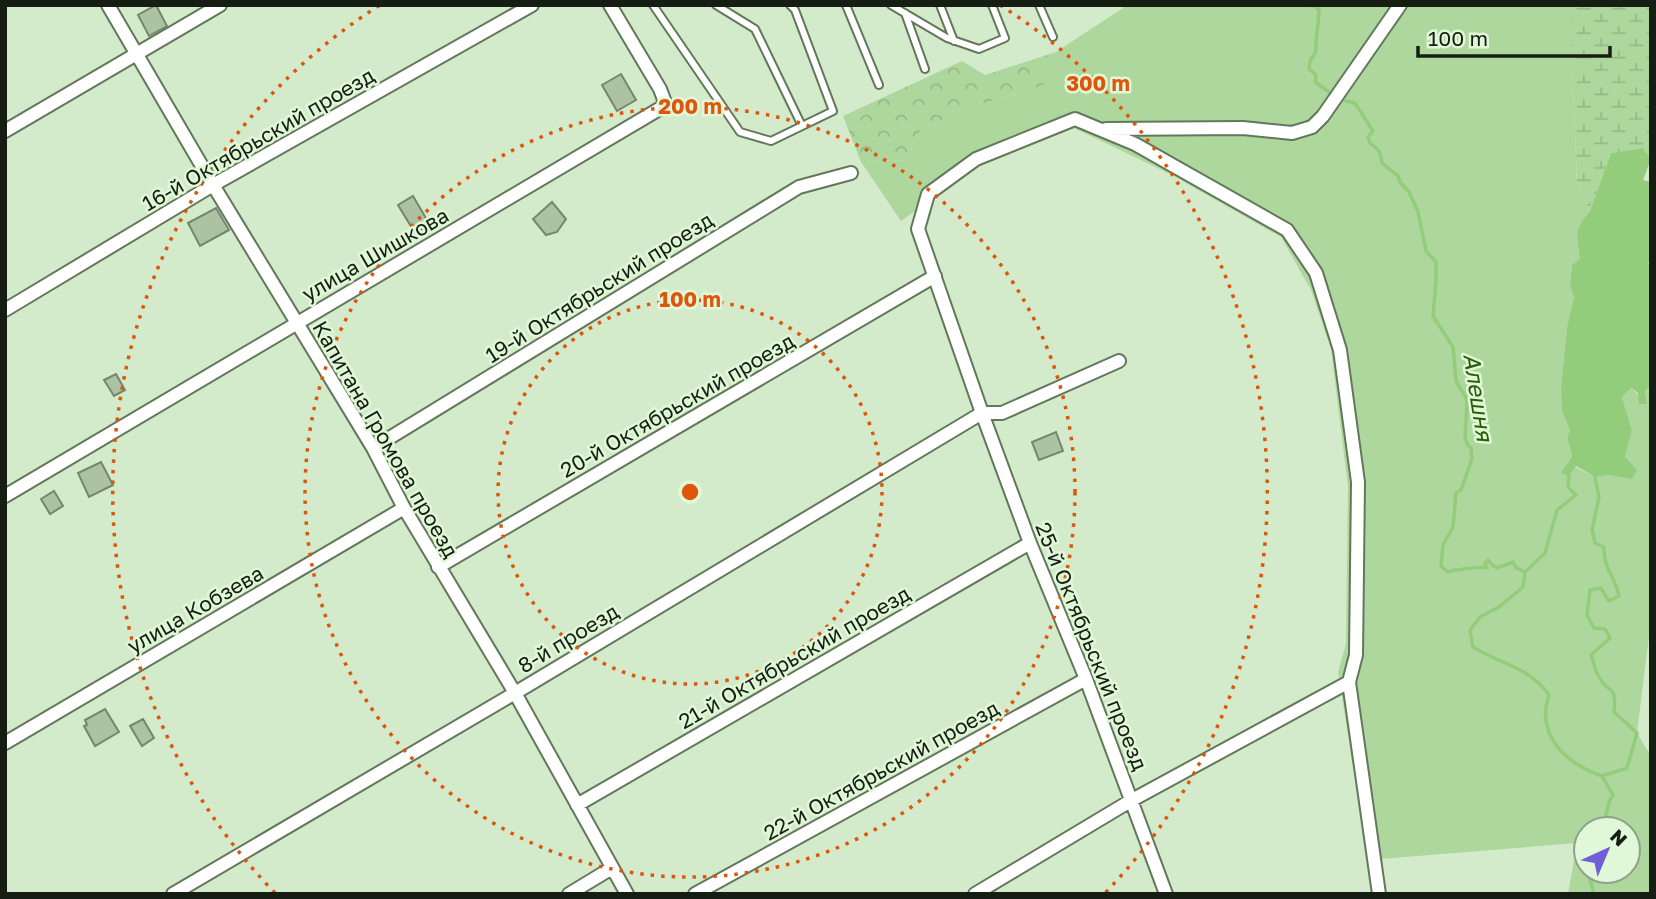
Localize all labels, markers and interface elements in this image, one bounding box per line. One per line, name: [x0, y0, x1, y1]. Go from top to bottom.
scale bar: [1418, 14, 1610, 58]
text: 100 m: [1428, 25, 1488, 51]
street label: 16-й Октябрьский проезд: [137, 62, 379, 216]
text: 300 m: [1066, 70, 1130, 96]
text: 200 m: [658, 93, 722, 119]
street label: улица Шишкова: [297, 201, 453, 307]
street label: 19-й Октябрьский проезд: [480, 206, 718, 368]
text: 100 m: [659, 286, 721, 312]
street label: Капитана Громова проезд: [307, 316, 465, 562]
street label: 20-й Октябрьский проезд: [555, 327, 799, 483]
water label: Алешня: [1458, 351, 1500, 445]
centre of rings: [678, 480, 702, 504]
street label: 25-й Октябрьский проезд: [1030, 518, 1154, 774]
street label: улица Кобзева: [122, 559, 268, 659]
street label: 21-й Октябрьский проезд: [674, 580, 915, 734]
street label: 8-й проезд: [513, 598, 623, 678]
street label: 22-й Октябрьский проезд: [759, 694, 1004, 846]
north arrow: [1572, 815, 1642, 885]
text: N: [1606, 824, 1632, 851]

